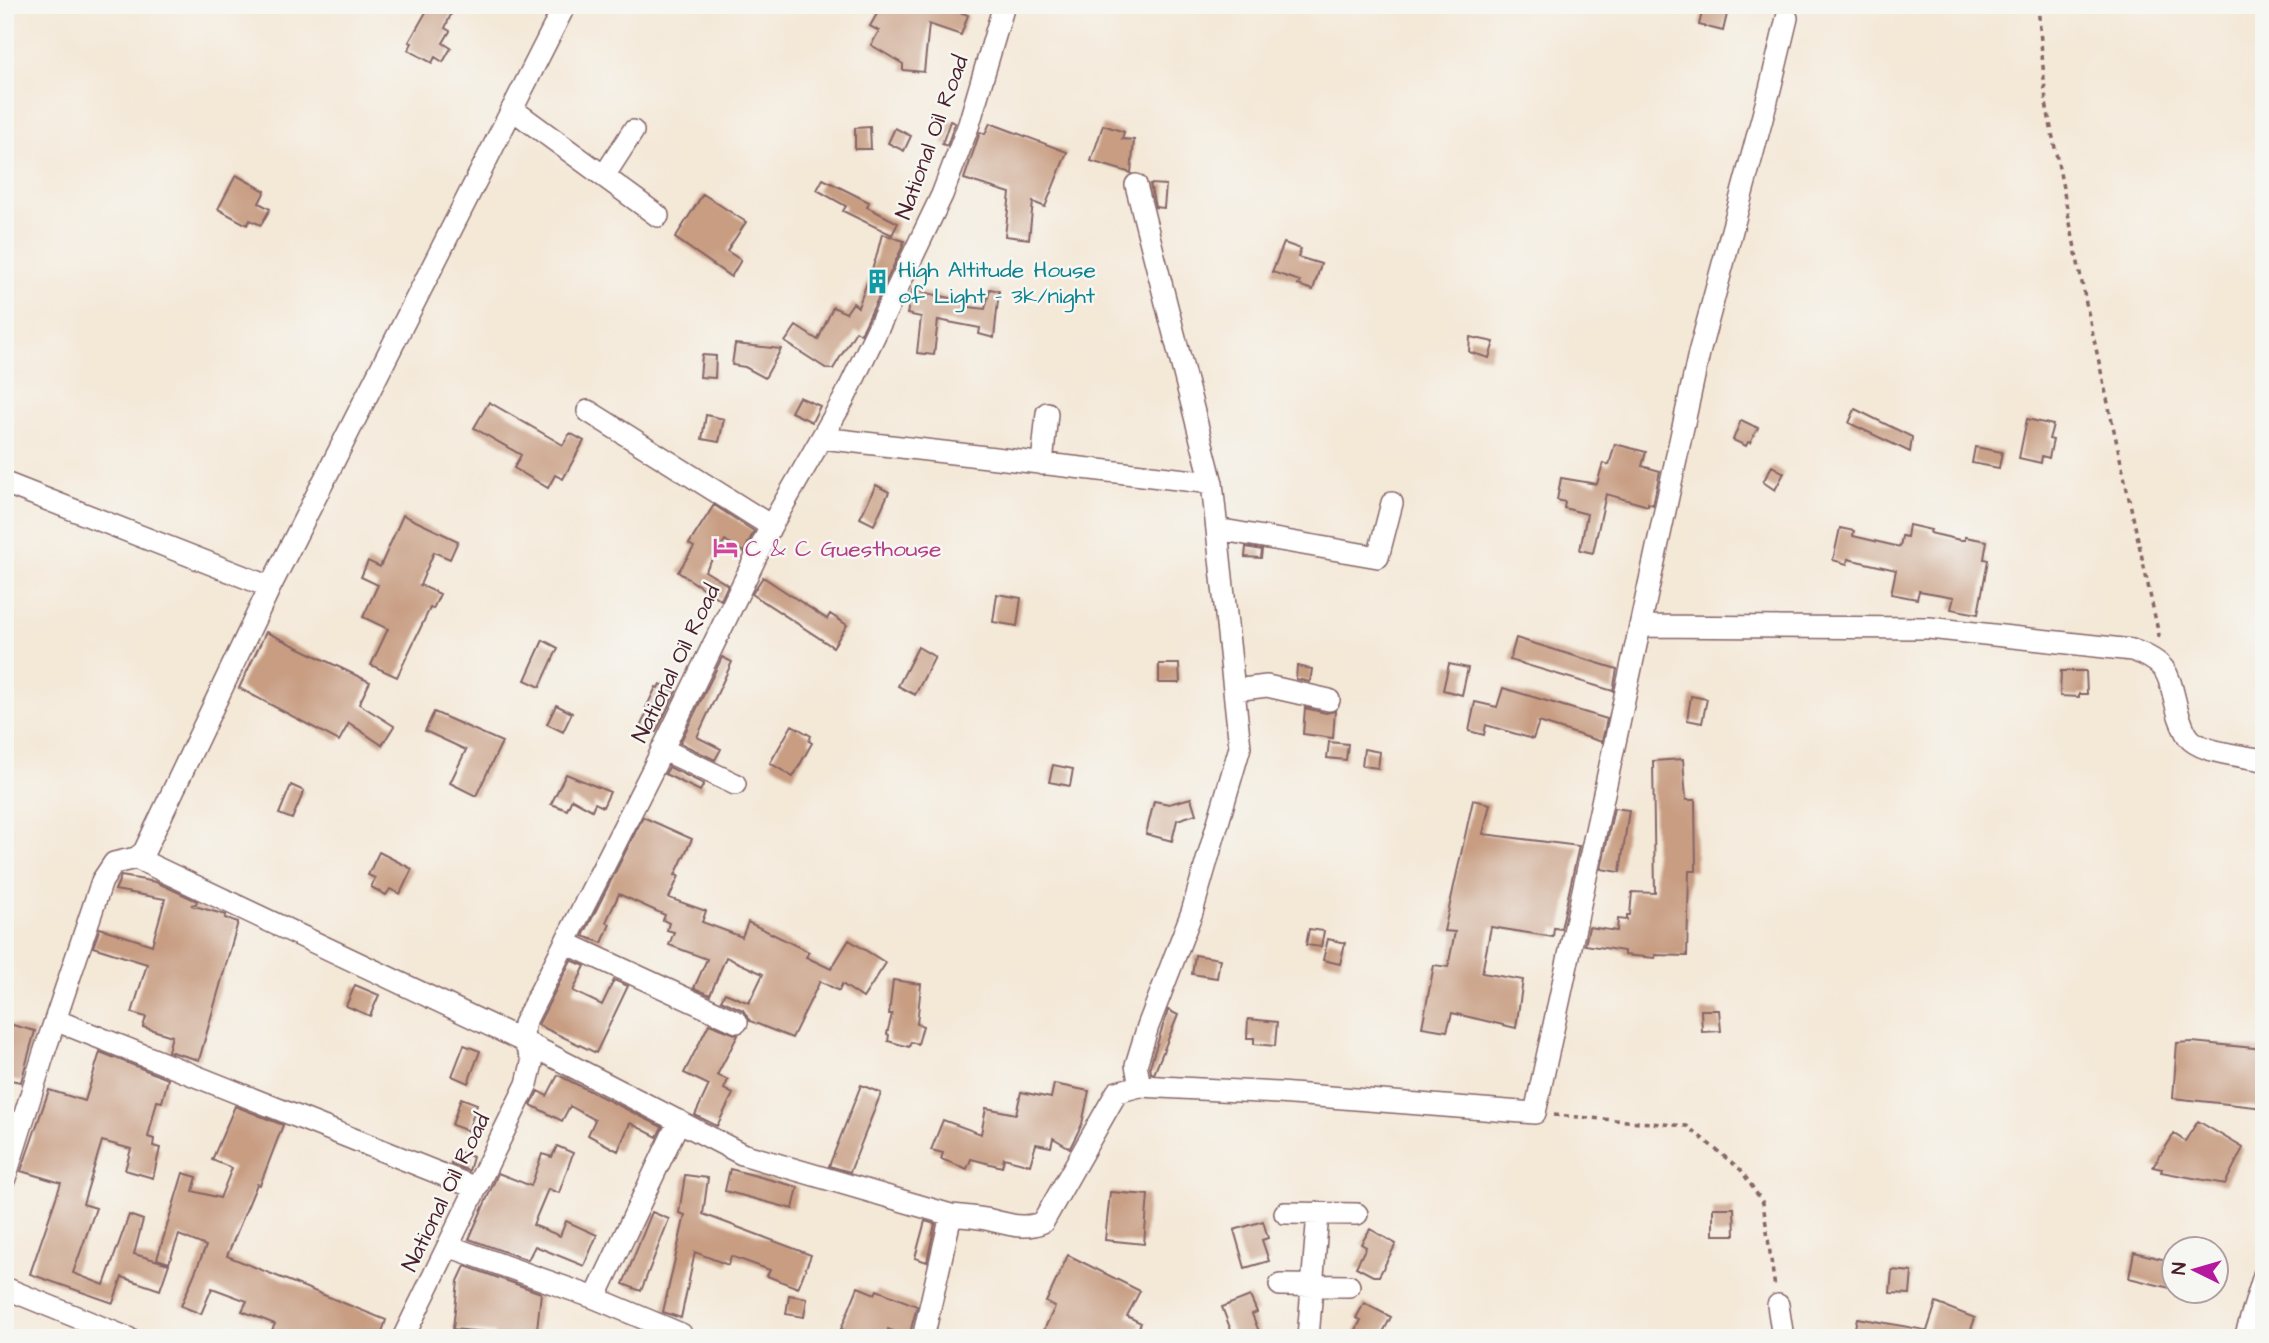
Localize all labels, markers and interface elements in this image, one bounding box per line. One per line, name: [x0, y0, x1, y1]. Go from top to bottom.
street label: National Oil Road: [887, 51, 977, 224]
place label: High Altitude House of Light - 3k/night: [898, 254, 1096, 313]
building icon: High Altitude House of Light - 3k/night: [864, 268, 892, 296]
place label: C & C Guesthouse: [745, 533, 942, 565]
hotel icon: C & C Guesthouse: [711, 534, 739, 562]
street label: National Oil Road: [624, 579, 728, 748]
street label: National Oil Road: [394, 1108, 498, 1277]
north arrow: [2160, 1234, 2230, 1304]
text: N: [2166, 1261, 2194, 1276]

